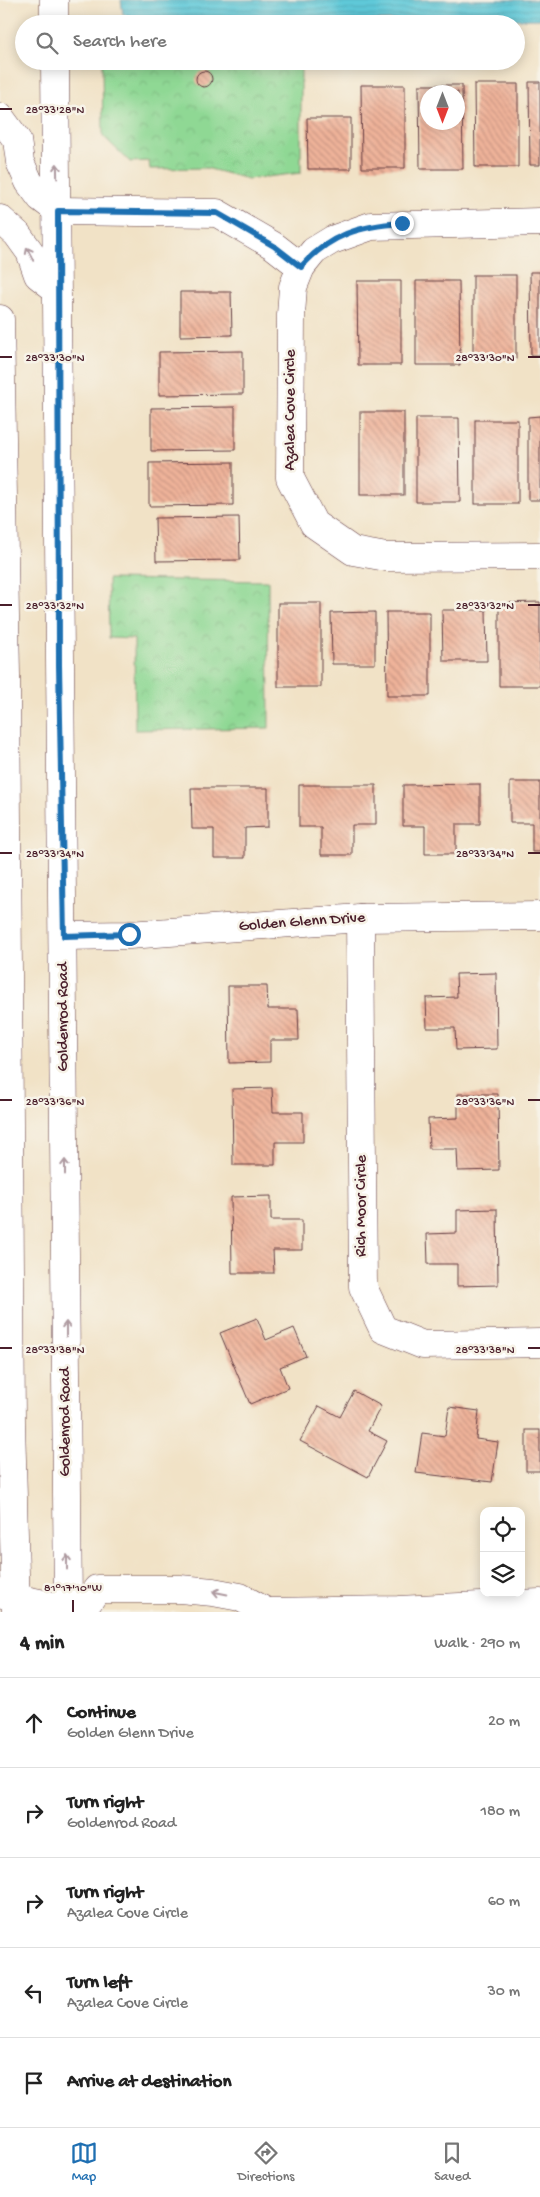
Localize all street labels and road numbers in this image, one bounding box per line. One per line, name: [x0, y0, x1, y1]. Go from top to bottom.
street label: Azalea Cove Circle: [282, 349, 301, 470]
street label: Golden Glenn Drive: [238, 909, 367, 937]
street label: Goldenrod Road: [55, 961, 74, 1072]
street label: Rich Moor Circle: [353, 1154, 372, 1257]
street label: Goldenrod Road: [57, 1366, 76, 1477]

